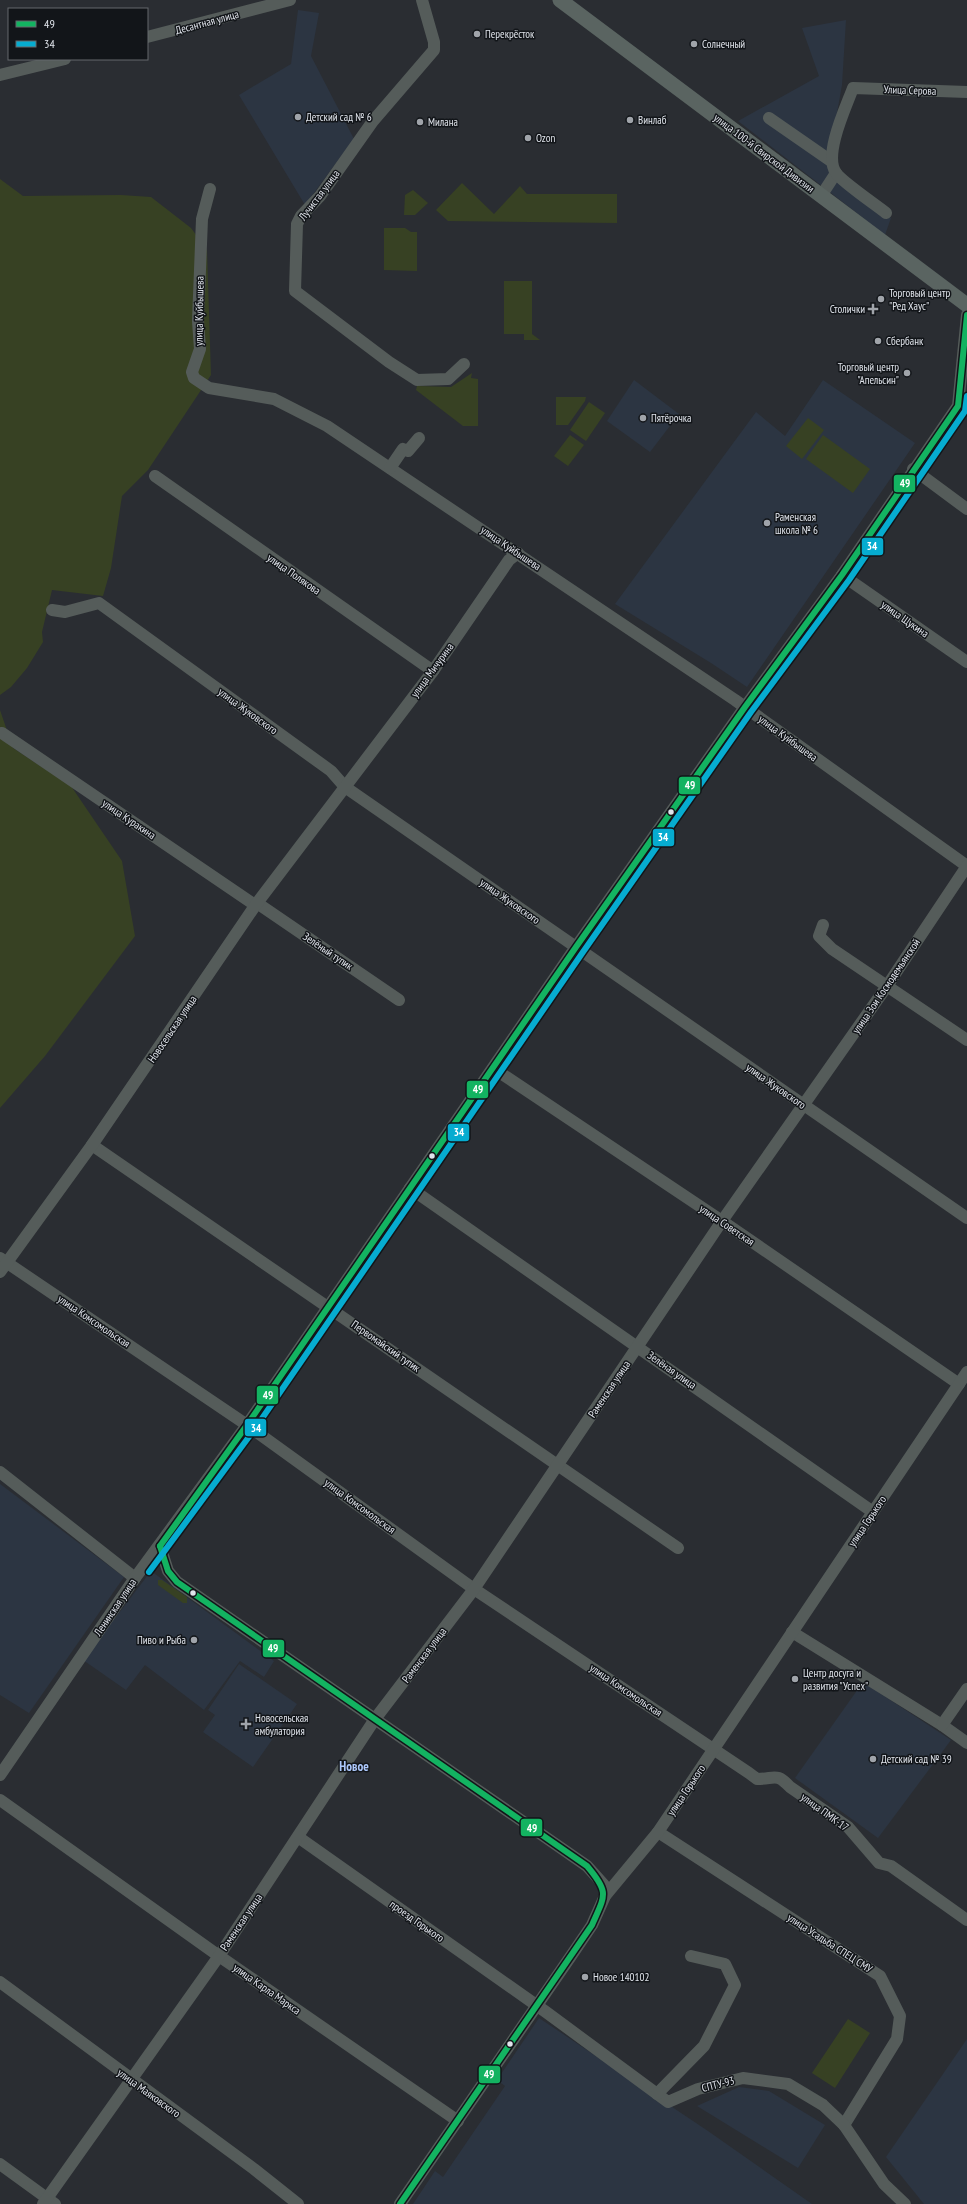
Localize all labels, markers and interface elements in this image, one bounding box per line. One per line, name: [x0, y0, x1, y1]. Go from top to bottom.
street label: Десантная улица: [174, 7, 240, 37]
legend: [8, 8, 148, 60]
text: 49: [44, 16, 55, 31]
place label: Перекрёсток: [485, 27, 535, 41]
marker: Перекрёсток: [472, 29, 482, 39]
text: 34: [44, 36, 55, 51]
place label: Солнечный: [702, 37, 745, 51]
marker: Солнечный: [689, 39, 699, 49]
street label: Улица Серова: [883, 82, 937, 98]
place label: Детский сад № 6: [306, 110, 372, 124]
street label: улица 100-й Свирской Дивизии: [711, 111, 817, 196]
marker: Детский сад № 6: [293, 112, 303, 122]
place label: Винлаб: [638, 113, 667, 127]
place label: Милана: [428, 115, 458, 129]
marker: Винлаб: [625, 115, 635, 125]
marker: Милана: [415, 117, 425, 127]
place label: Ozon: [536, 131, 555, 145]
marker: Ozon: [523, 133, 533, 143]
street label: Лучистая улица: [295, 167, 343, 224]
street label: улица Куйбышева: [191, 276, 207, 346]
place label: Торговый центр "Ред Хаус": [889, 286, 950, 313]
marker: Торговый центр "Ред Хаус": [876, 294, 886, 304]
place label: Столички: [830, 302, 865, 316]
marker: Столички: [868, 304, 878, 314]
place label: Сбербанк: [886, 334, 924, 348]
marker: Сбербанк: [873, 336, 883, 346]
place label: Торговый центр "Апельсин": [838, 360, 899, 387]
marker: Торговый центр "Апельсин": [902, 368, 912, 378]
place label: Пятёрочка: [651, 411, 692, 425]
marker: Пятёрочка: [638, 413, 648, 423]
line badge: 49: [893, 474, 916, 493]
text: 49: [900, 476, 910, 490]
place label: Раменская школа № 6: [775, 510, 818, 537]
marker: Раменская школа № 6: [762, 518, 772, 528]
street label: улица Куйбышева: [478, 523, 544, 573]
line badge: 34: [861, 537, 884, 556]
text: 34: [867, 539, 878, 553]
street label: улица Полякова: [265, 551, 323, 597]
street label: улица Щукина: [878, 597, 932, 641]
street label: улица Мичурина: [408, 640, 456, 700]
street label: улица Жуковского: [215, 685, 281, 737]
street label: улица Куйбышева: [756, 712, 820, 764]
line badge: 49: [678, 776, 701, 795]
text: 49: [685, 778, 695, 792]
street label: улица Куракина: [99, 796, 159, 842]
unlabelled marker: [666, 807, 676, 817]
line badge: 34: [652, 828, 675, 847]
text: 34: [658, 830, 669, 844]
street label: улица Жуковского: [477, 875, 543, 927]
street label: Зелёный тупик: [300, 929, 356, 973]
street label: улица Зои Космодемьянской: [849, 936, 923, 1036]
street label: Новосельская улица: [144, 993, 200, 1065]
street label: улица Жуковского: [743, 1060, 809, 1112]
line badge: 49: [466, 1080, 489, 1099]
text: 49: [473, 1082, 483, 1096]
line badge: 34: [447, 1123, 470, 1142]
text: 34: [454, 1125, 465, 1139]
unlabelled marker: [427, 1151, 437, 1161]
street label: улица Советская: [697, 1201, 757, 1249]
street label: улица Комсомольская: [55, 1292, 133, 1350]
street label: Первомайский тупик: [349, 1317, 424, 1375]
street label: Зелёная улица: [645, 1348, 699, 1392]
street label: Раменская улица: [585, 1358, 633, 1420]
line badge: 49: [256, 1385, 279, 1405]
text: 49: [263, 1388, 273, 1402]
line badge: 34: [244, 1418, 267, 1437]
text: 34: [251, 1421, 262, 1435]
street label: улица Комсомольская: [322, 1475, 398, 1537]
street label: улица Горького: [845, 1493, 889, 1549]
street label: Ленинская улица: [90, 1576, 139, 1639]
unlabelled marker: [188, 1588, 198, 1598]
street label: Раменская улица: [399, 1625, 449, 1685]
place label: Пиво и Рыба: [137, 1633, 186, 1647]
marker: Пиво и Рыба: [189, 1635, 199, 1645]
line badge: 49: [262, 1639, 285, 1658]
text: 49: [268, 1641, 278, 1655]
street label: улица Комсомольская: [587, 1661, 665, 1719]
place label: Центр досуга и развития "Успех": [803, 1666, 868, 1693]
marker: Центр досуга и развития "Успех": [790, 1674, 800, 1684]
place label: Новосельская амбулатория: [255, 1711, 308, 1738]
marker: Новосельская амбулатория: [240, 1718, 252, 1730]
place label: Детский сад № 39: [881, 1752, 952, 1766]
marker: Детский сад № 39: [868, 1754, 878, 1764]
district label: Новое: [339, 1758, 369, 1775]
street label: улица Горького: [664, 1762, 708, 1818]
street label: улица ПМК-17: [798, 1790, 852, 1834]
line badge: 49: [520, 1818, 543, 1837]
text: 49: [527, 1821, 537, 1835]
street label: Раменская улица: [217, 1891, 265, 1953]
street label: проезд Горького: [387, 1897, 447, 1945]
street label: улица Усадьба СПЕЦ СМУ: [785, 1910, 875, 1976]
street label: улица Карла Маркса: [230, 1960, 304, 2018]
place label: Новое 140102: [593, 1970, 649, 1984]
marker: Новое 140102: [580, 1972, 590, 1982]
unlabelled marker: [505, 2039, 515, 2049]
street label: улица Маяковского: [115, 2065, 184, 2121]
line badge: 49: [478, 2065, 501, 2084]
text: 49: [484, 2067, 494, 2081]
street label: СПТУ-93: [700, 2073, 736, 2095]

